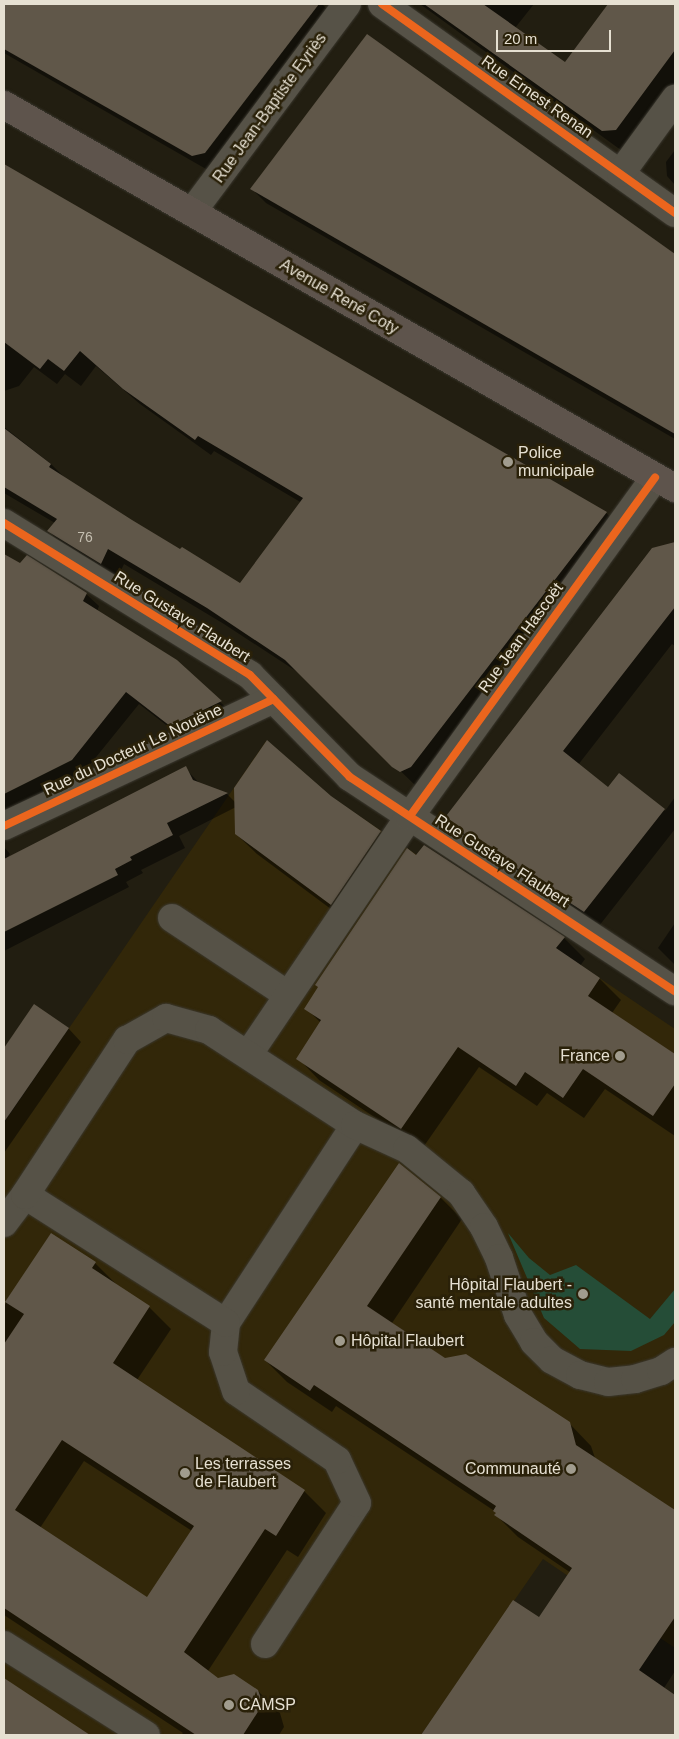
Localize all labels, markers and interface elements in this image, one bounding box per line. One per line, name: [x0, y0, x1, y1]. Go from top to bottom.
scale bar: [499, 20, 614, 52]
street label: Rue Jean-Baptiste Eyriès: [209, 29, 331, 187]
text: 20 m: [504, 30, 537, 47]
street label: Rue Ernest Renan: [478, 51, 596, 143]
street label: Avenue René Coty: [276, 255, 402, 339]
place label: Police municipale: [518, 443, 594, 481]
marker: Police municipale: [502, 456, 514, 468]
house number: 76: [77, 529, 93, 545]
street label: Rue Gustave Flaubert: [111, 567, 253, 667]
street label: Rue Jean Hascoët: [475, 579, 567, 697]
street label: Rue du Docteur Le Nouëne: [41, 700, 225, 800]
street label: Rue Gustave Flaubert: [431, 810, 573, 912]
place label: France: [560, 1046, 610, 1066]
marker: France: [614, 1050, 626, 1062]
place label: Hôpital Flaubert - santé mentale adultes: [415, 1275, 572, 1313]
marker: Hôpital Flaubert - santé mentale adultes: [576, 1287, 590, 1301]
place label: Hôpital Flaubert: [351, 1331, 464, 1351]
marker: Hôpital Flaubert: [333, 1334, 347, 1348]
place label: Les terrasses de Flaubert: [195, 1454, 291, 1492]
place label: Communauté: [465, 1459, 561, 1479]
marker: Communauté: [565, 1463, 577, 1475]
marker: Les terrasses de Flaubert: [179, 1467, 191, 1479]
place label: CAMSP: [239, 1695, 296, 1715]
marker: CAMSP: [223, 1699, 235, 1711]

